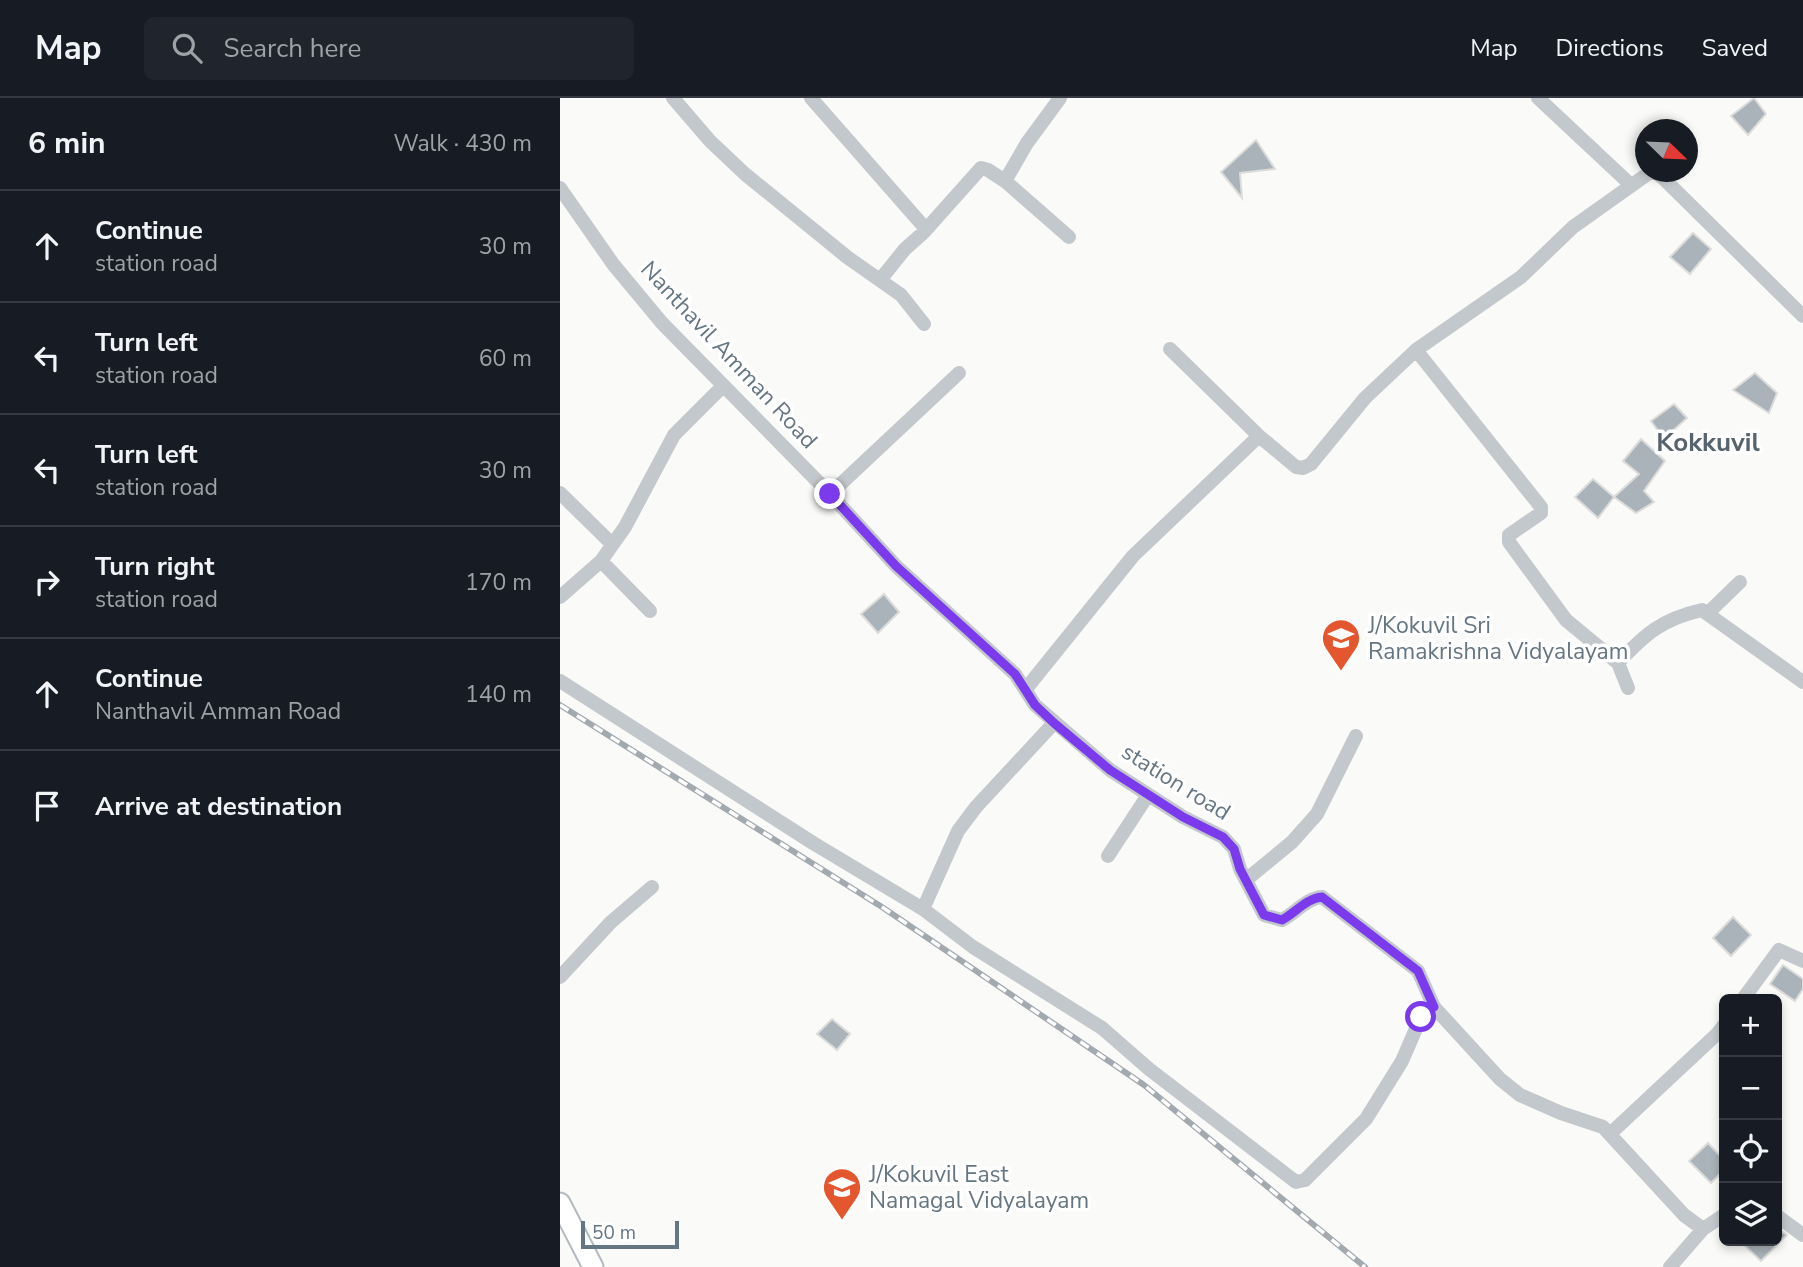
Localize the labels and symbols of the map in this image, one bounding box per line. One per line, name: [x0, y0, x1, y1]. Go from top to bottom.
north arrow: [1635, 119, 1698, 182]
street label: Nanthavil Amman Road: [634, 254, 824, 456]
district label: Kokkuvil: [1656, 425, 1760, 460]
route end: [814, 478, 845, 509]
place label: J/Kokuvil Sri Ramakrishna Vidyalayam: [1367, 610, 1629, 667]
school or university icon: J/Kokuvil Sri Ramakrishna Vidyalayam: [1320, 617, 1362, 672]
street label: station road: [1116, 736, 1236, 828]
route start: [1405, 1001, 1436, 1032]
place label: J/Kokuvil East Namagal Vidyalayam: [868, 1159, 1089, 1216]
school or university icon: J/Kokuvil East Namagal Vidyalayam: [821, 1166, 863, 1221]
scale bar: [581, 1218, 679, 1250]

